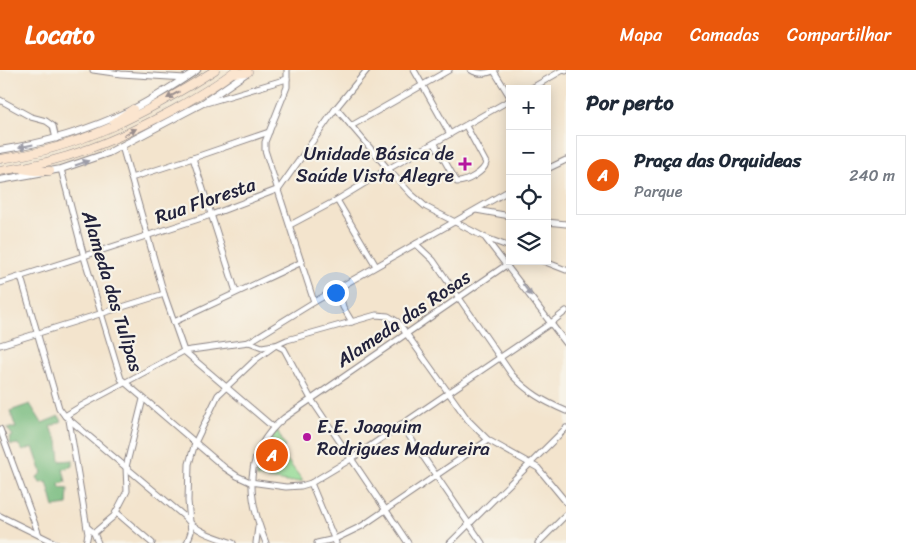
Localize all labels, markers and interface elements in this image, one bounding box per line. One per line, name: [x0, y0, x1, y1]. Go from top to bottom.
text: Locato: [25, 14, 95, 56]
text: Mapa: [620, 19, 662, 51]
text: Camadas: [690, 19, 759, 51]
text: Compartilhar: [787, 19, 891, 51]
text: Por perto: [586, 84, 674, 122]
map controls: [506, 85, 551, 265]
button: +: [506, 85, 551, 130]
one-way arrow: [167, 91, 180, 100]
one-way arrow: [123, 128, 137, 136]
button: −: [506, 130, 551, 175]
place label: Unidade Básica de Saúde Vista Alegre: [296, 137, 454, 192]
one-way arrow: [18, 142, 33, 150]
text: Praça das Orquideas: [634, 144, 801, 177]
marker: Unidade Básica de Saúde Vista Alegre: [458, 157, 472, 171]
one-way arrow: [74, 158, 89, 166]
text: A: [598, 161, 608, 190]
text: 240 m: [849, 161, 895, 190]
street label: Rua Floresta: [150, 168, 260, 233]
button: locate: [506, 175, 551, 220]
text: Parque: [634, 177, 682, 206]
street label: Alameda das Tulipas: [72, 205, 153, 376]
button: layers: [506, 220, 551, 265]
street label: Alameda das Rosas: [328, 261, 478, 376]
your location: [323, 280, 349, 306]
one-way arrow: [522, 283, 532, 297]
place label: E.E. Joaquim Rodrigues Madureira: [317, 410, 490, 465]
marker: E.E. Joaquim Rodrigues Madureira: [301, 431, 313, 443]
pin: A: [256, 436, 288, 474]

